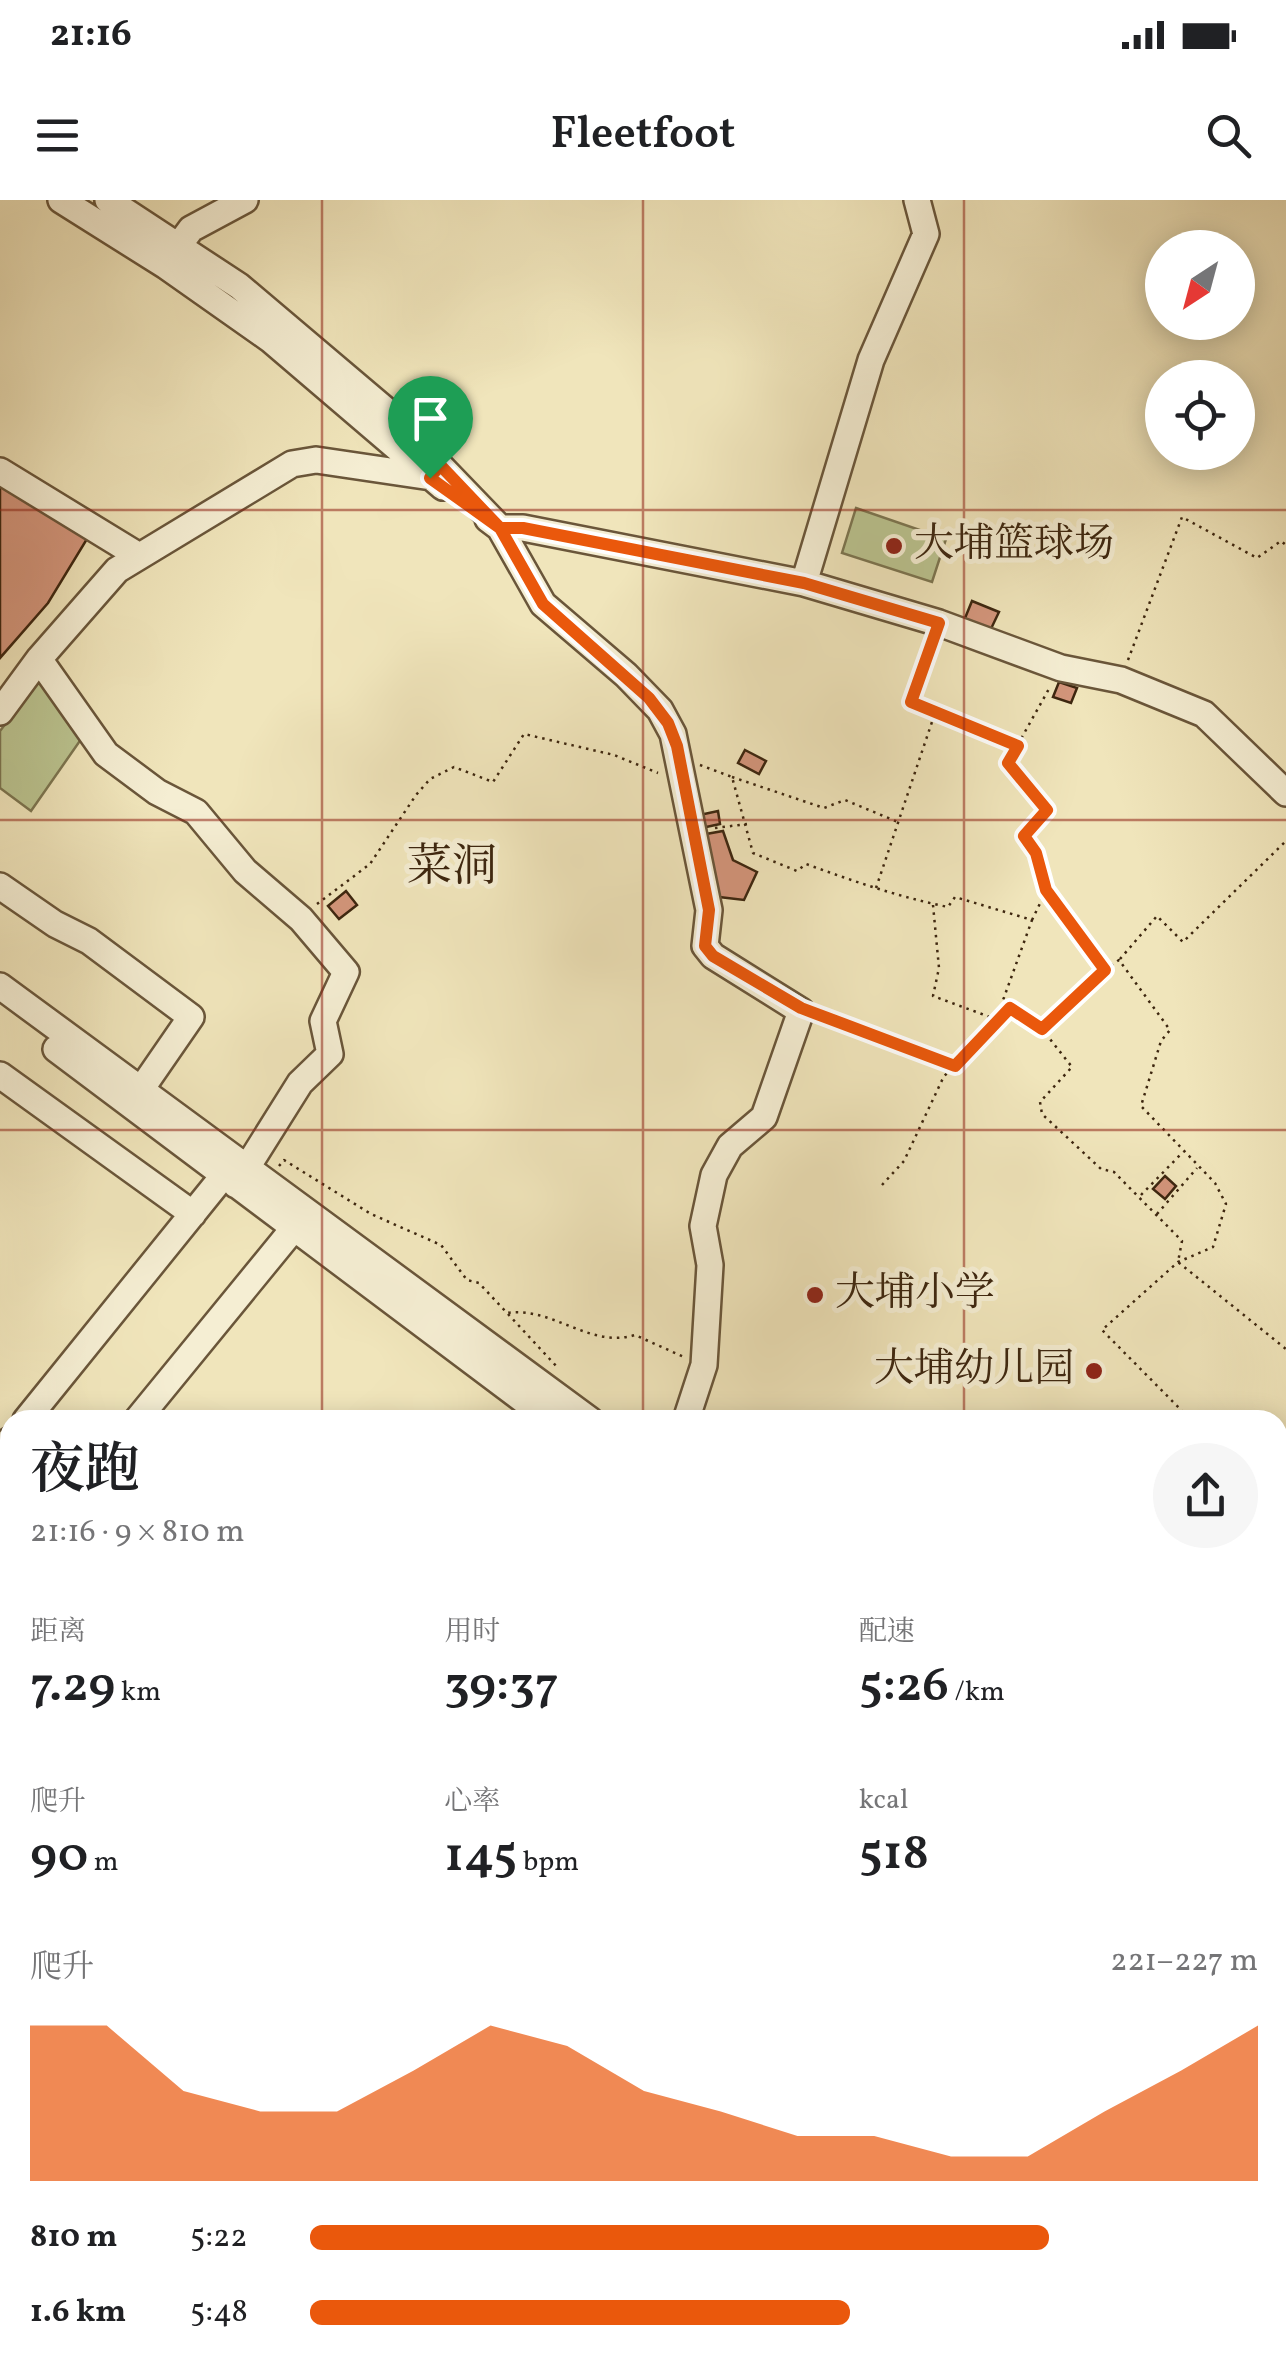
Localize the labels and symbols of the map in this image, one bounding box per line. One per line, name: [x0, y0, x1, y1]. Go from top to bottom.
north arrow: [1145, 230, 1255, 340]
pin: [388, 376, 473, 479]
place label: 大埔篮球场: [914, 518, 1114, 574]
marker: 大埔篮球场: [883, 535, 905, 557]
district label: 菜洞: [407, 837, 497, 900]
place label: 大埔小学: [835, 1267, 995, 1323]
marker: 大埔小学: [804, 1284, 826, 1306]
place label: 大埔幼儿园: [874, 1343, 1074, 1399]
marker: 大埔幼儿园: [1083, 1360, 1105, 1382]

